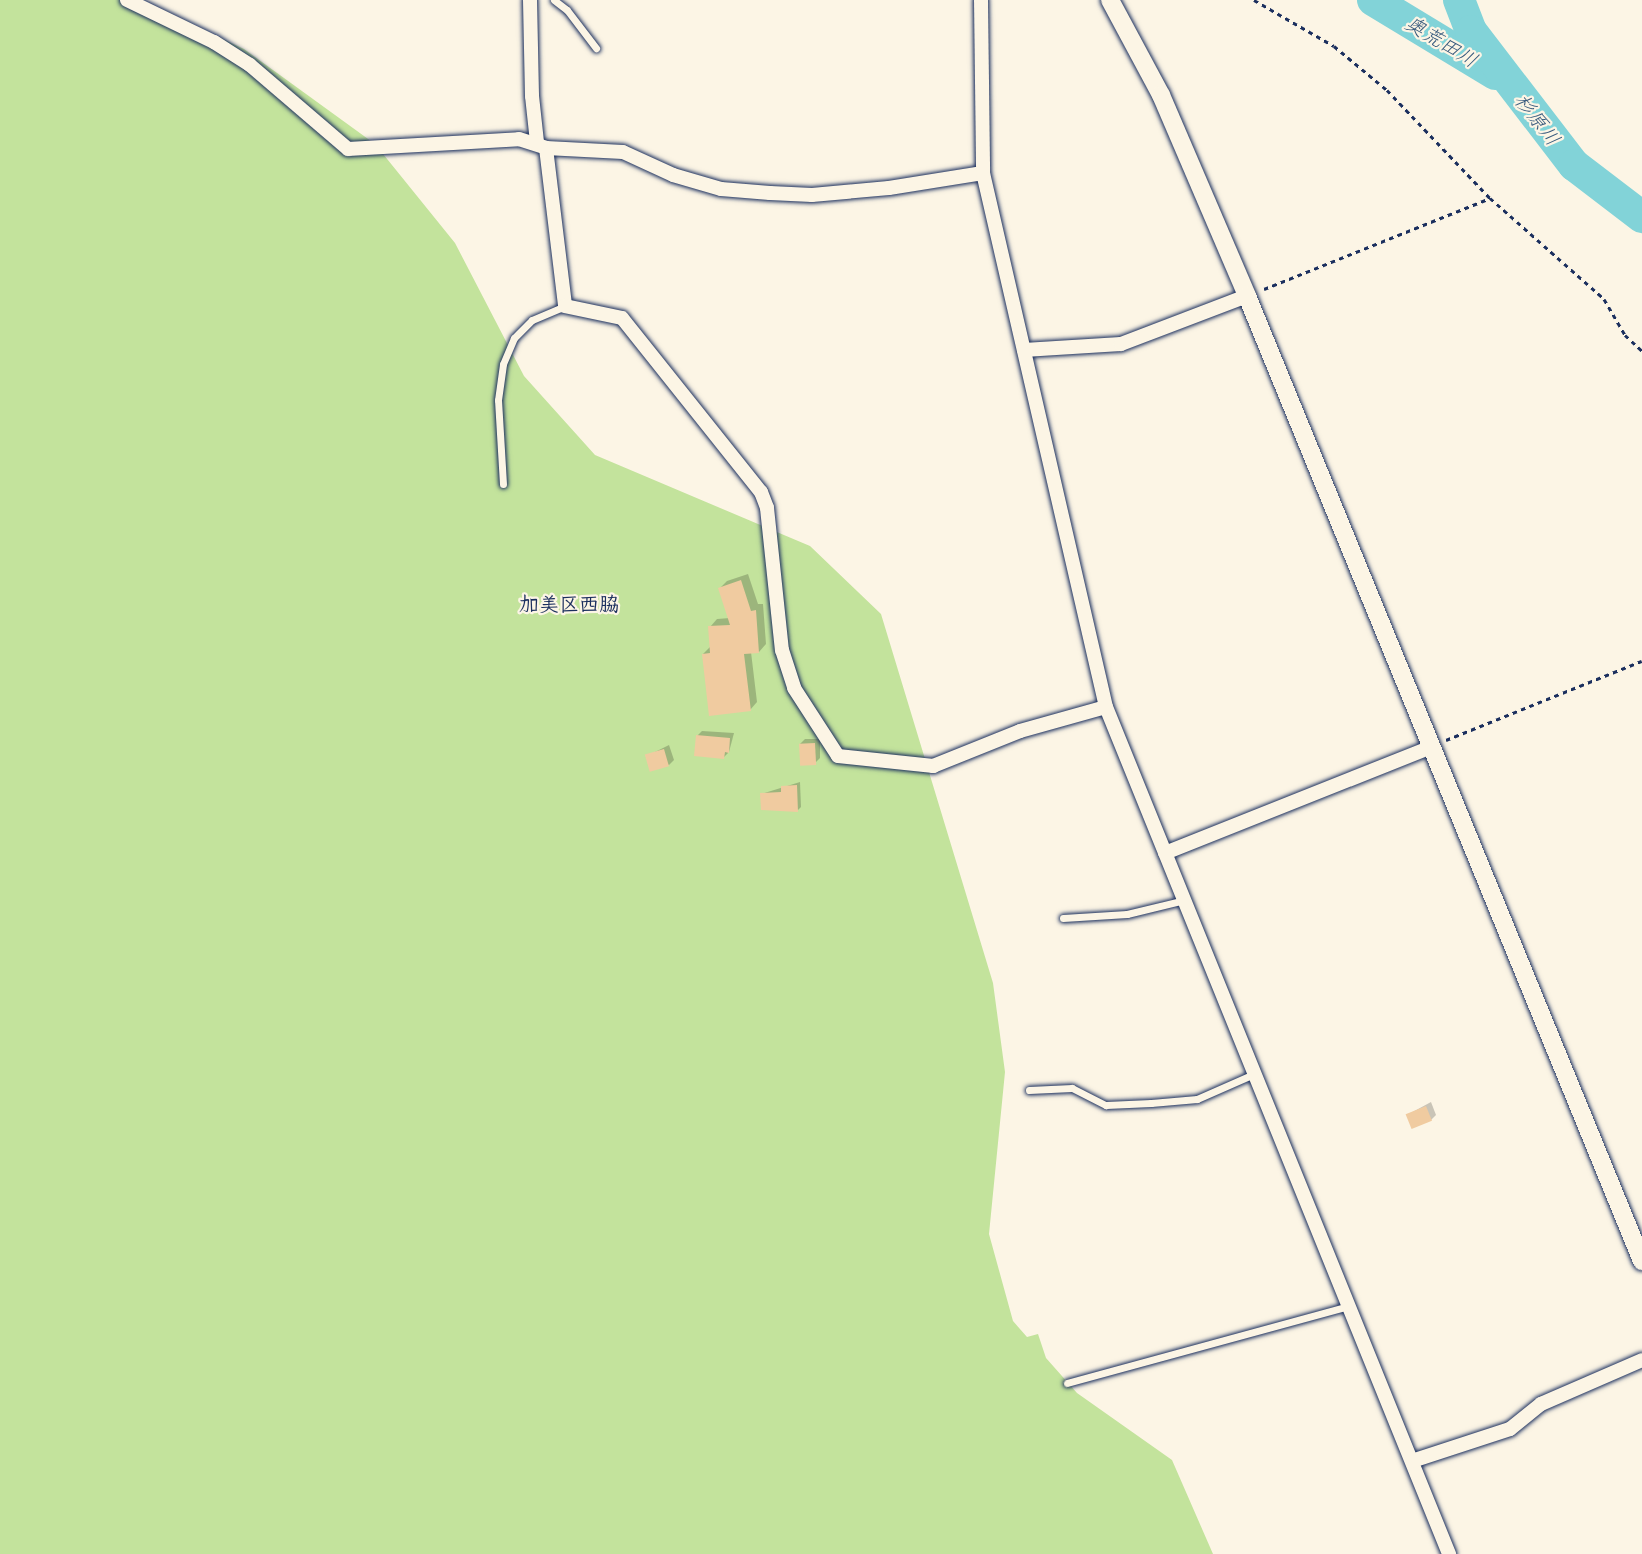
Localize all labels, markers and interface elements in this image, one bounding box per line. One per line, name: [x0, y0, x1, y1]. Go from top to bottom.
water label: 奥荒田川: [1402, 10, 1482, 72]
water label: 杉原川: [1510, 88, 1566, 150]
district label: 加美区西脇: [519, 591, 619, 615]

